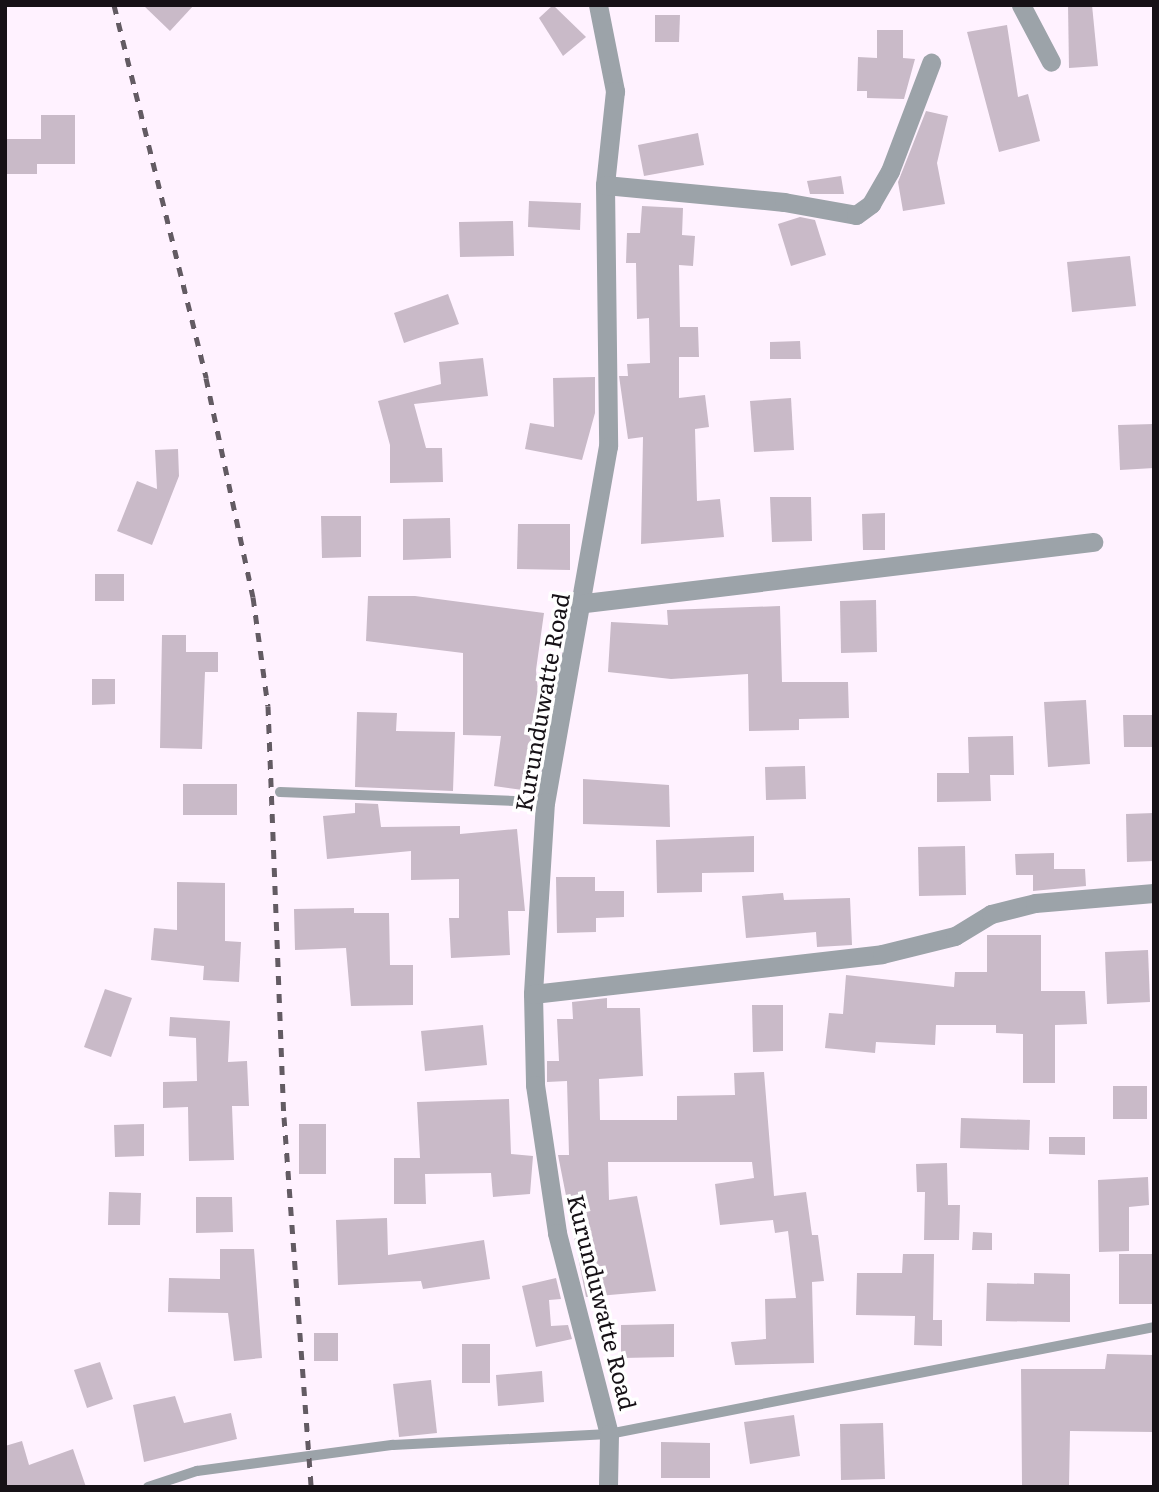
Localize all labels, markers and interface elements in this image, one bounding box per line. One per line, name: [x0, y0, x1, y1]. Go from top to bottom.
street label: Kurunduwatte Road: [508, 591, 574, 813]
street label: Kurunduwatte Road: [563, 1191, 643, 1413]

